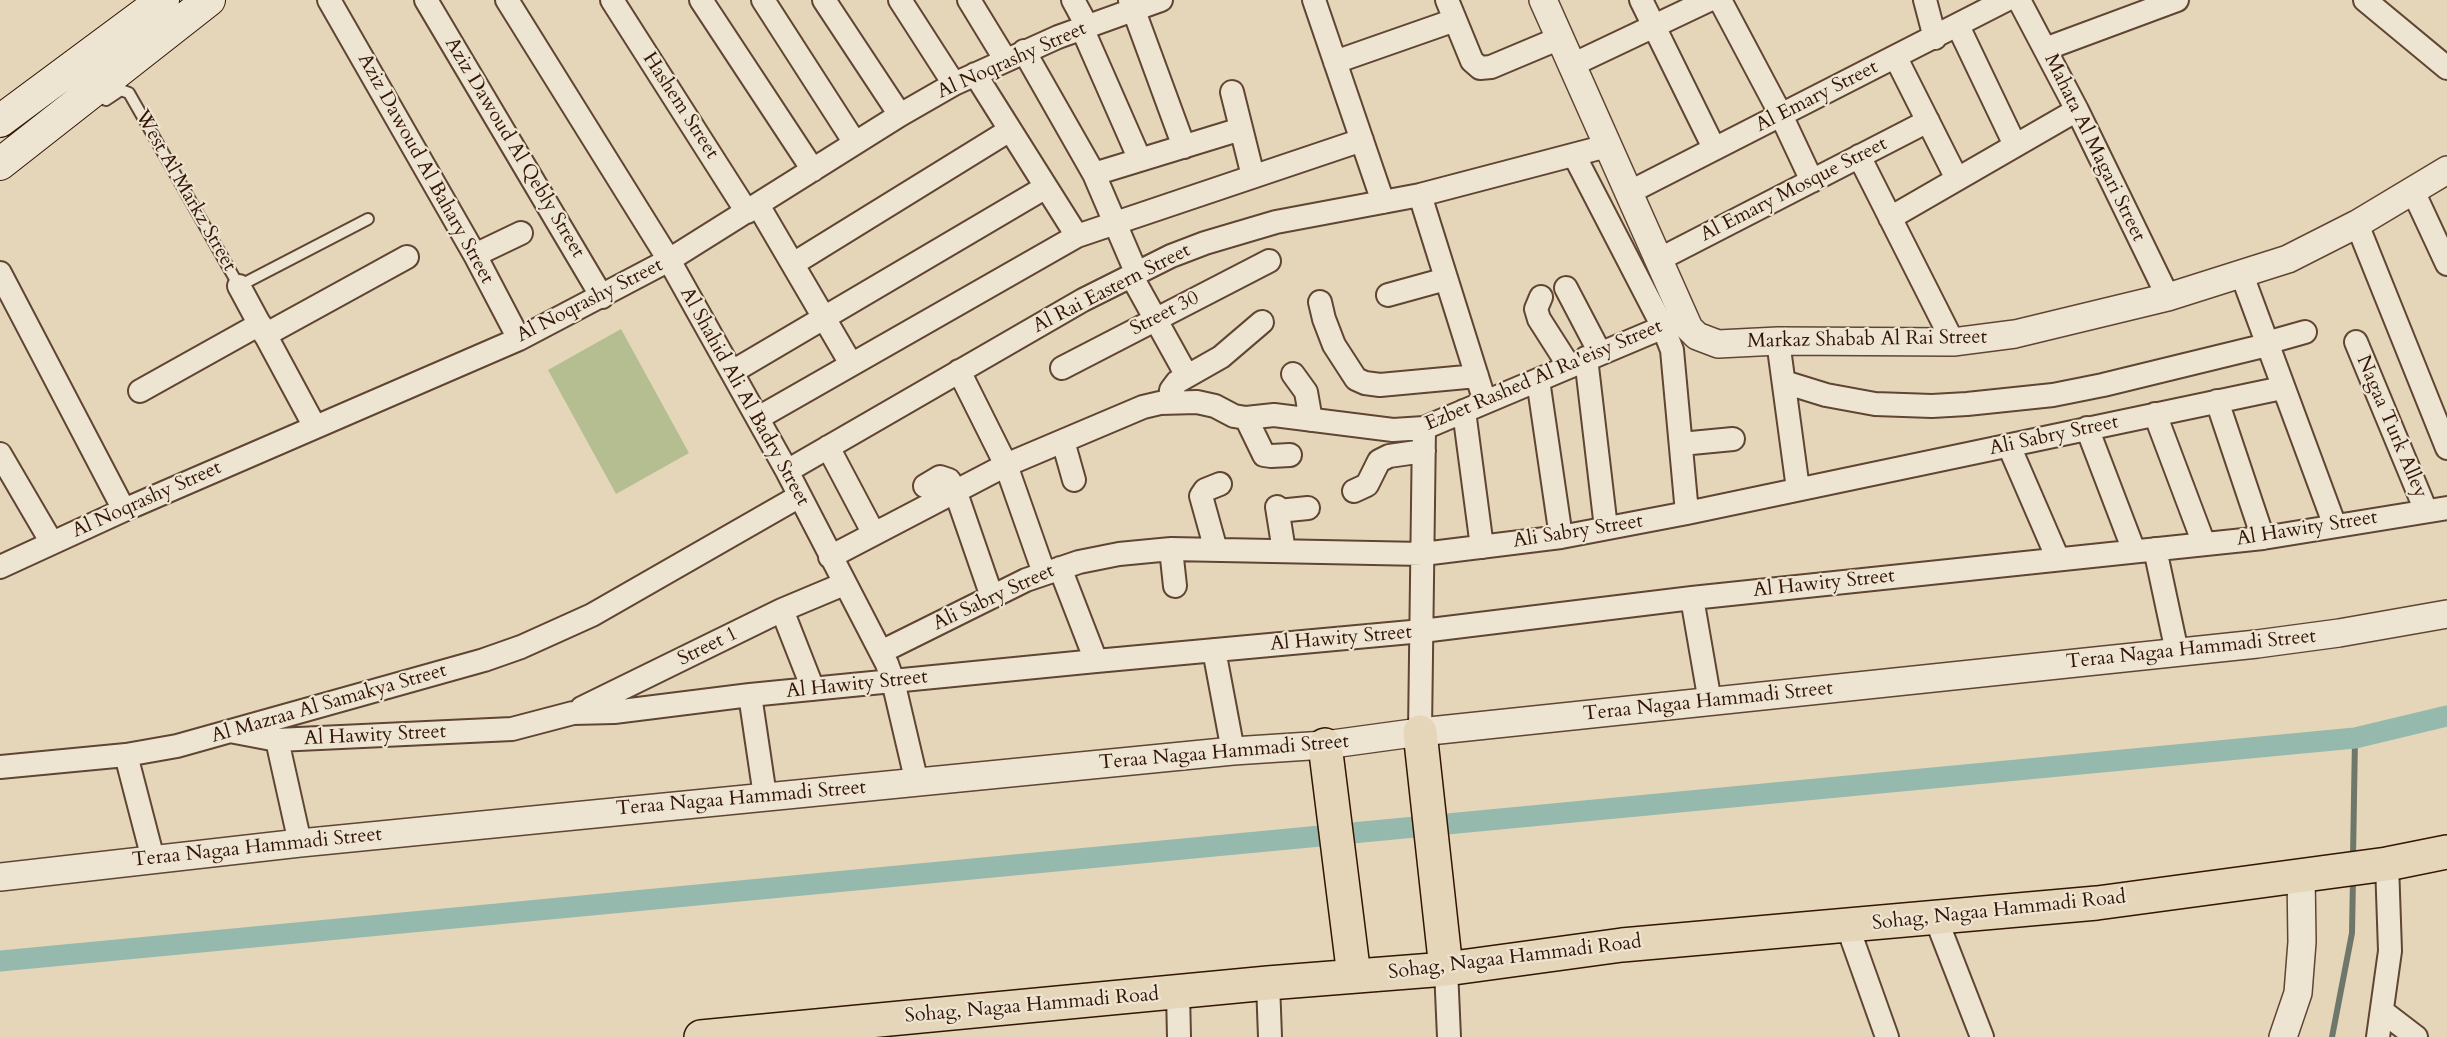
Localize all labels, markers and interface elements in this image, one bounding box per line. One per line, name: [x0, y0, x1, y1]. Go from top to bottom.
street label: Al Noqrashy Street: [934, 17, 1090, 105]
street label: Aziz Dawoud Al Qebly Street: [439, 34, 589, 262]
street label: Hashem Street: [637, 48, 723, 164]
street label: Aziz Dawoud Al Bahary Street: [352, 50, 498, 288]
street label: Mahata Al Magari Street: [2038, 50, 2150, 246]
street label: Al Emary Street: [1752, 56, 1882, 138]
street label: West Al Markz Street: [129, 106, 241, 276]
street label: Al Emary Mosque Street: [1697, 132, 1891, 248]
street label: Al Rai Eastern Street: [1029, 239, 1195, 339]
street label: Al Noqrashy Street: [513, 254, 667, 348]
street label: Al Shahid Ali Al Badry Street: [674, 284, 814, 510]
street label: Street 30: [1127, 287, 1203, 341]
street label: Ezbet Rashed Al Ra'eisy Street: [1422, 315, 1666, 437]
street label: Markaz Shabab Al Rai Street: [1747, 326, 1987, 354]
street label: Nagaa Turk Alley: [2350, 352, 2432, 502]
street label: Ali Sabry Street: [1987, 411, 2121, 461]
street label: Al Noqrashy Street: [69, 456, 225, 544]
street label: Al Hawity Street: [2235, 506, 2379, 552]
street label: Ali Sabry Street: [1511, 510, 1645, 554]
street label: Ali Sabry Street: [930, 559, 1058, 637]
street label: Al Hawity Street: [1752, 565, 1896, 603]
street label: Al Hawity Street: [1269, 621, 1413, 657]
street label: Street 1: [674, 622, 742, 672]
street label: Teraa Nagaa Hammadi Street: [2065, 625, 2317, 675]
street label: Al Mazraa Al Samakya Street: [209, 659, 449, 749]
street label: Al Hawity Street: [785, 666, 929, 704]
street label: Teraa Nagaa Hammadi Street: [1582, 677, 1834, 727]
street label: Al Hawity Street: [303, 720, 447, 752]
street label: Teraa Nagaa Hammadi Street: [1098, 730, 1350, 776]
street label: Teraa Nagaa Hammadi Street: [615, 776, 867, 822]
street label: Teraa Nagaa Hammadi Street: [131, 823, 383, 873]
street label: Sohag, Nagaa Hammadi Road: [1871, 886, 2127, 936]
street label: Sohag, Nagaa Hammadi Road: [1387, 931, 1643, 985]
street label: Sohag, Nagaa Hammadi Road: [904, 983, 1160, 1029]

